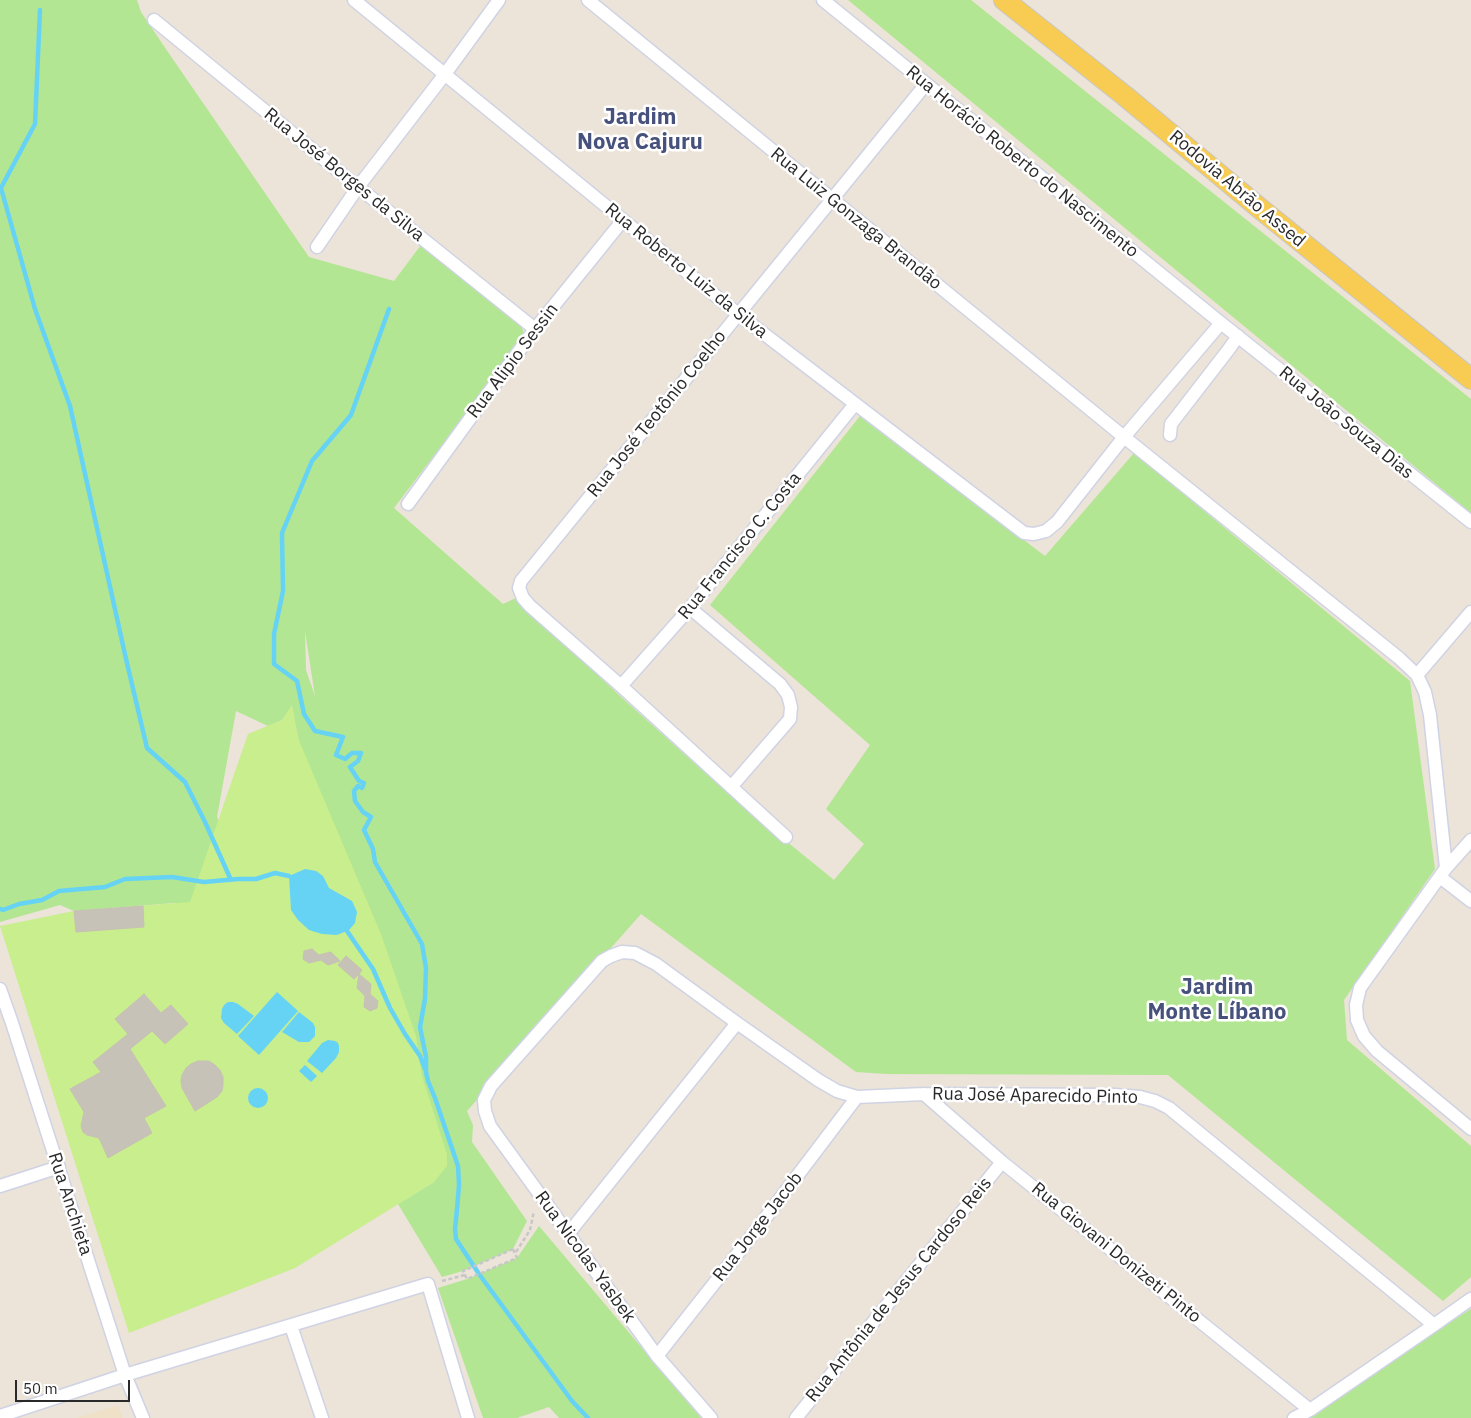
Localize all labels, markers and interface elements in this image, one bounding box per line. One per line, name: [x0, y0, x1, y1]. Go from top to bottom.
street label: Rua Horácio Roberto do Nascimento: [901, 61, 1143, 263]
street label: Rua José Borges da Silva: [259, 104, 429, 246]
district label: Jardim Nova Cajuru: [577, 105, 703, 156]
street label: Rodovia Abrão Assed: [1165, 126, 1309, 252]
street label: Rua Luiz Gonzaga Brandão: [766, 143, 946, 295]
street label: Rua Roberto Luiz da Silva: [600, 199, 772, 343]
street label: Rua Alipio Sessin: [463, 299, 563, 423]
street label: Rua José Teotônio Coelho: [583, 326, 731, 502]
street label: Rua João Souza Dias: [1274, 362, 1418, 484]
street label: Rua Francisco C. Costa: [674, 468, 806, 624]
district label: Jardim Monte Líbano: [1148, 975, 1286, 1026]
street label: Rua José Aparecido Pinto: [932, 1083, 1138, 1109]
street label: Rua Anchieta: [43, 1150, 97, 1258]
street label: Rua Jorge Jacob: [709, 1168, 807, 1286]
street label: Rua Antônia de Jesus Cardoso Reis: [801, 1173, 997, 1407]
street label: Rua Giovani Donizeti Pinto: [1027, 1178, 1205, 1328]
street label: Rua Nicolas Yasbek: [530, 1187, 640, 1327]
scale bar: [18, 1370, 132, 1402]
text: 50 m: [23, 1379, 58, 1398]

